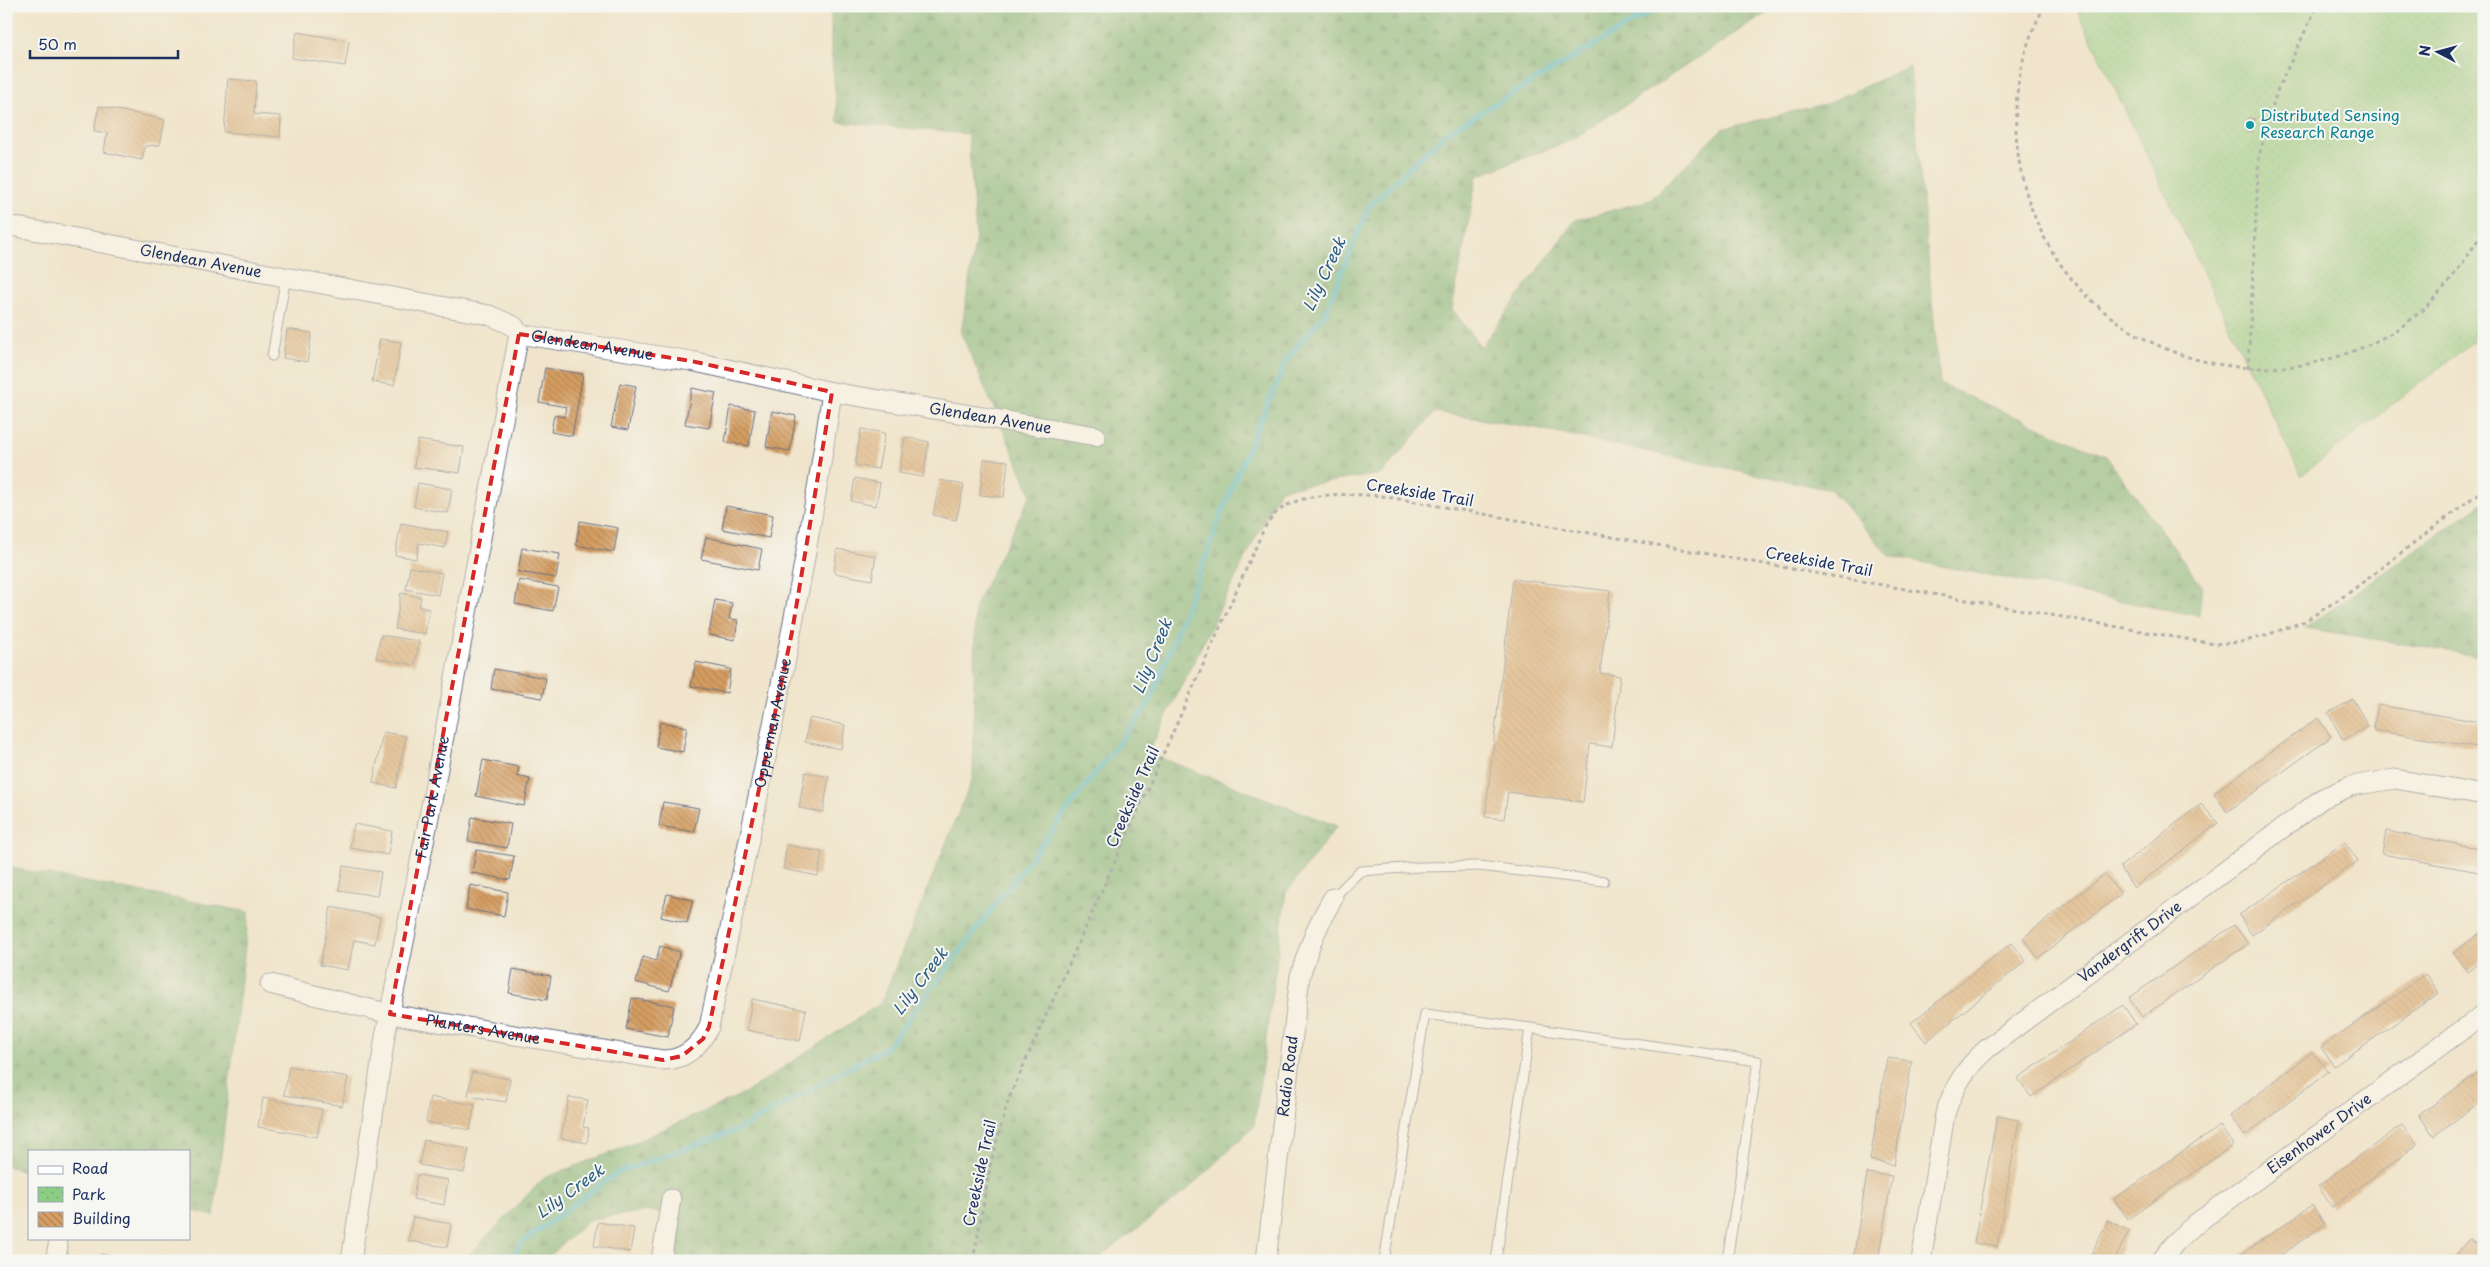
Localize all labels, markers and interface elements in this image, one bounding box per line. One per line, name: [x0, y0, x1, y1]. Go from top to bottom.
scale bar: [30, 28, 178, 60]
north arrow: [2412, 28, 2462, 78]
text: 50 m: [38, 32, 77, 55]
text: N: [2414, 44, 2436, 57]
place label: Distributed Sensing Research Range: [2260, 103, 2400, 143]
marker: Distributed Sensing Research Range: [2244, 119, 2256, 131]
water label: Lily Creek: [1295, 232, 1351, 315]
street label: Glendean Avenue: [138, 237, 264, 282]
street label: Glendean Avenue: [529, 323, 655, 365]
street label: Glendean Avenue: [928, 395, 1053, 438]
street label: Creekside Trail: [1365, 472, 1476, 511]
street label: Creekside Trail: [1764, 540, 1875, 581]
water label: Lily Creek: [1125, 613, 1177, 697]
street label: Opperman Avenue: [747, 656, 796, 790]
street label: Fair Park Avenue: [408, 734, 454, 860]
street label: Creekside Trail: [1099, 742, 1164, 851]
street label: Vandergrift Drive: [2072, 894, 2186, 987]
water label: Lily Creek: [886, 941, 953, 1019]
street label: Planters Avenue: [424, 1007, 542, 1049]
street label: Radio Road: [1270, 1034, 1303, 1118]
street label: Eisenhower Drive: [2261, 1087, 2376, 1179]
street label: Creekside Trail: [956, 1117, 1001, 1228]
legend: [28, 1150, 190, 1240]
text: Road: [72, 1156, 108, 1179]
water label: Lily Creek: [530, 1156, 609, 1223]
text: Park: [72, 1182, 106, 1205]
text: Building: [72, 1206, 131, 1229]

